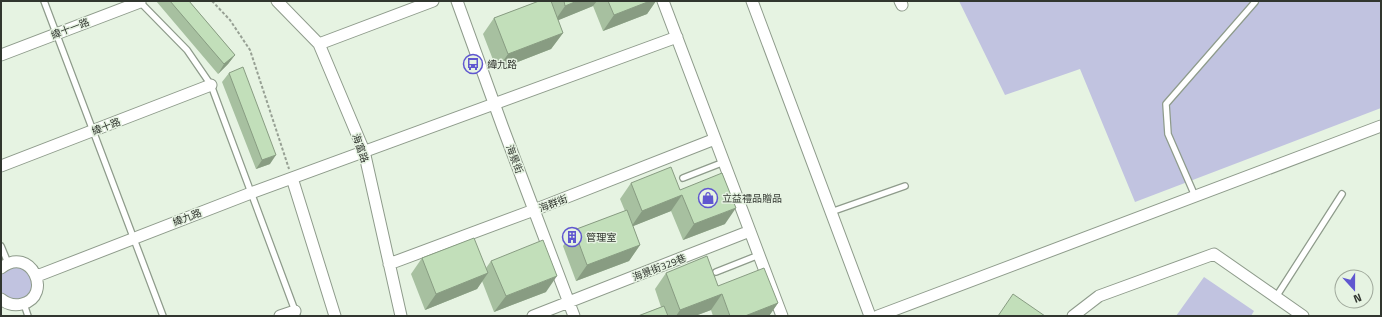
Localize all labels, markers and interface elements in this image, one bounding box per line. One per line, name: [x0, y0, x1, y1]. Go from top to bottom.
street label: 緯十一路: [49, 14, 92, 43]
bus stop icon: 緯九路: [462, 53, 484, 75]
place label: 緯九路: [487, 57, 517, 72]
street label: 緯十路: [89, 114, 123, 139]
street label: 海富路: [349, 132, 373, 165]
street label: 海景街: [502, 142, 527, 176]
shop icon: 立益禮品贈品: [697, 187, 719, 209]
street label: 海群街: [536, 191, 570, 216]
place label: 立益禮品贈品: [722, 191, 782, 206]
street label: 緯九路: [170, 205, 204, 230]
building icon: 管理室: [561, 226, 583, 248]
place label: 管理室: [586, 230, 616, 245]
street label: 海景街329巷: [630, 250, 688, 285]
north arrow: [1334, 269, 1374, 309]
text: N: [1351, 290, 1364, 307]

